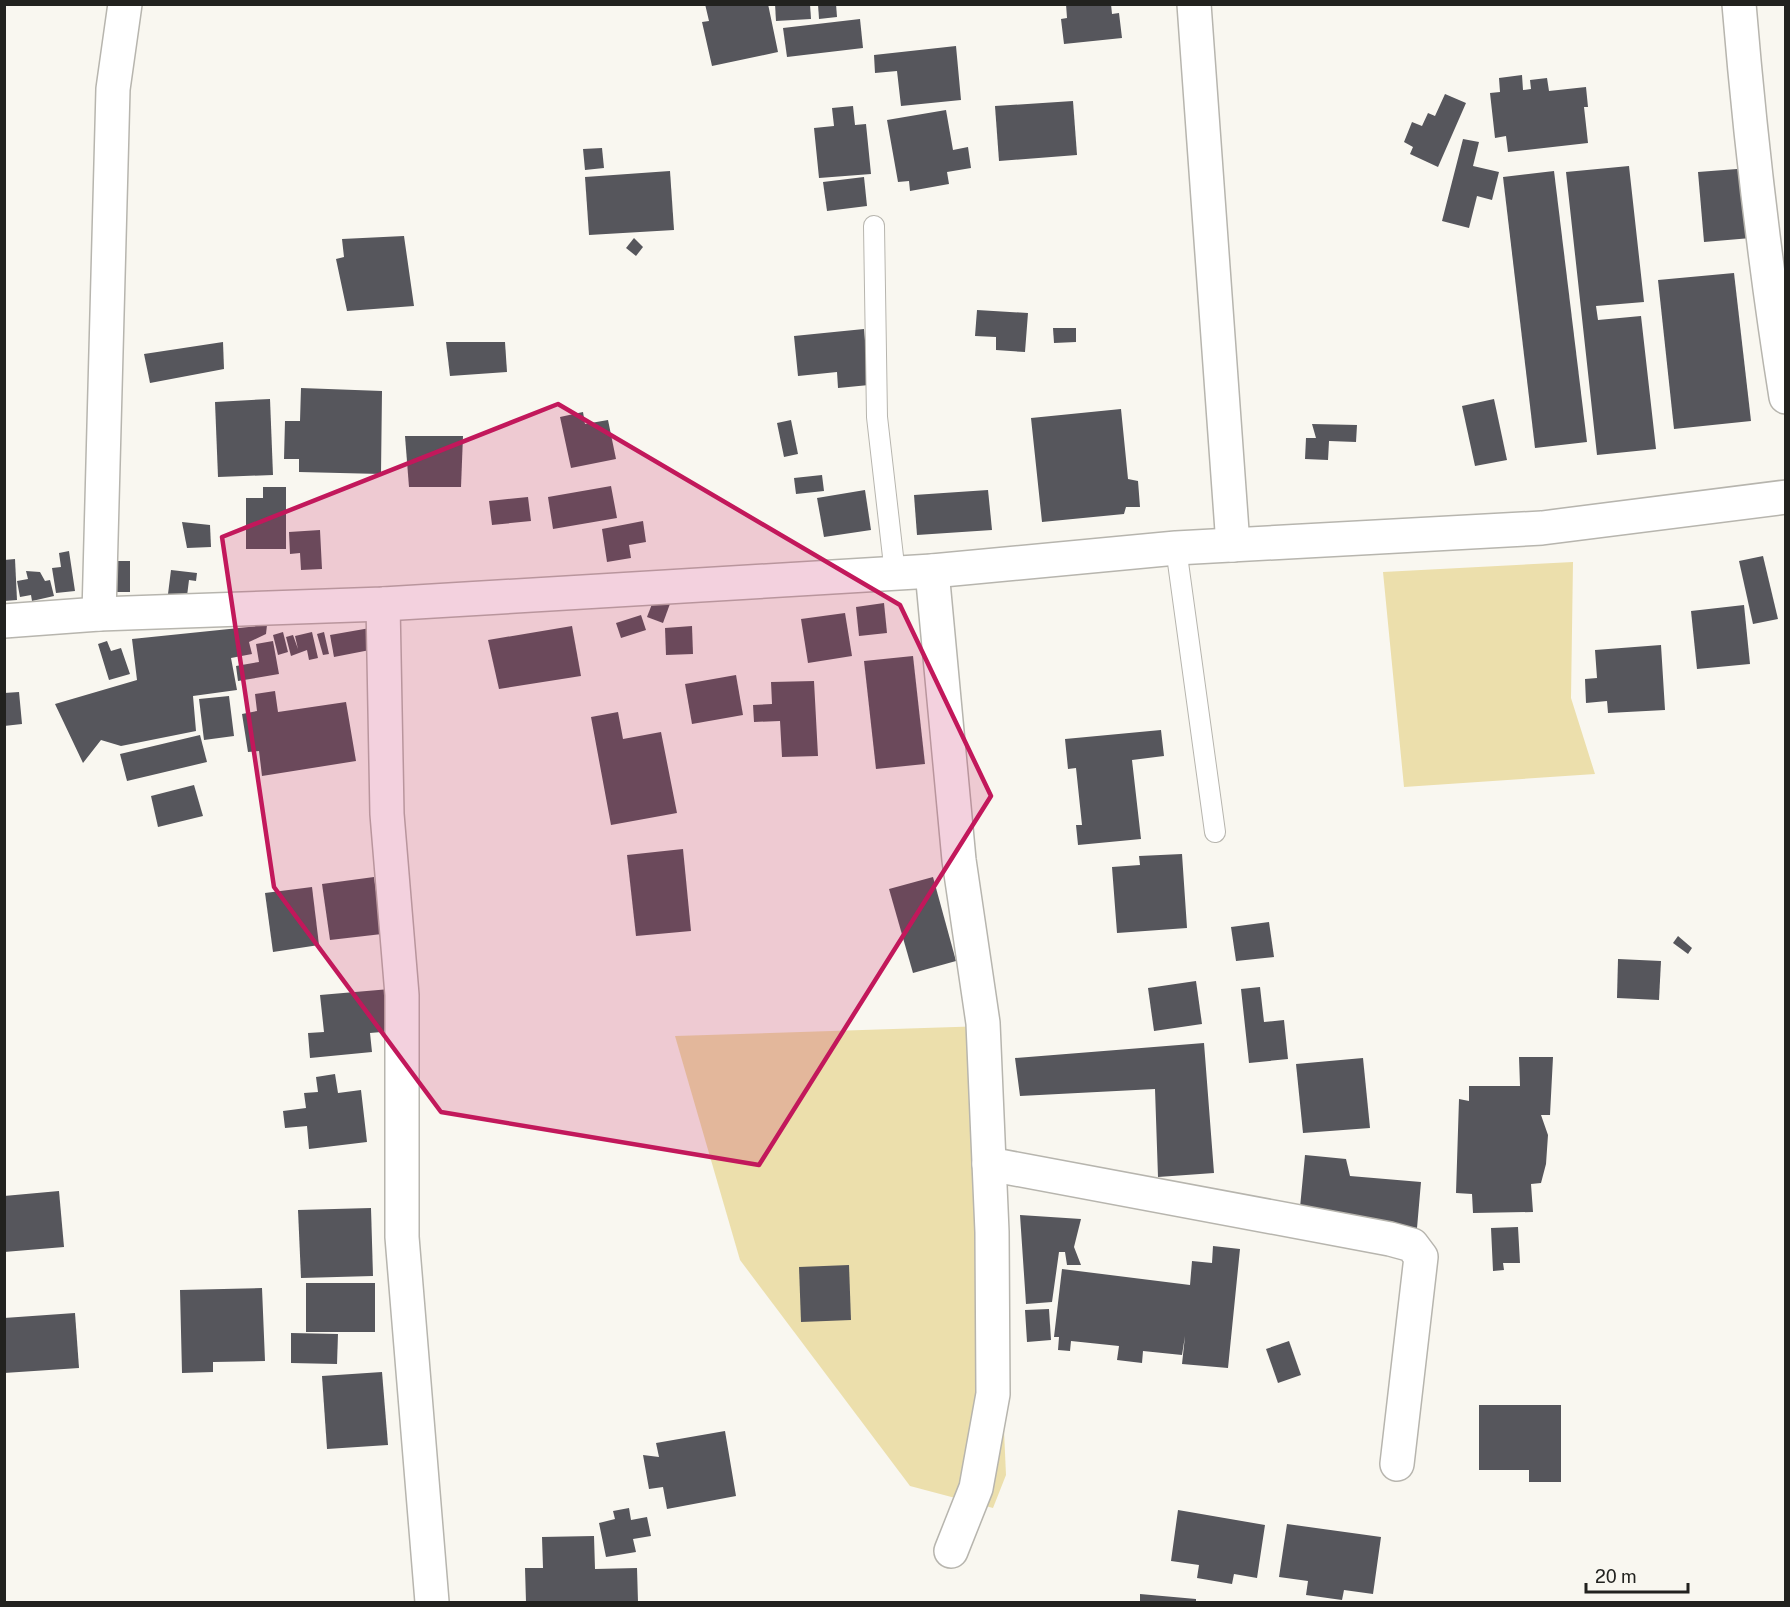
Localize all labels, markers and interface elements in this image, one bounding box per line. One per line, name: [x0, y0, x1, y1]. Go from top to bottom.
scale bar: [1586, 1556, 1688, 1594]
text: 20 m: [1595, 1566, 1637, 1587]

